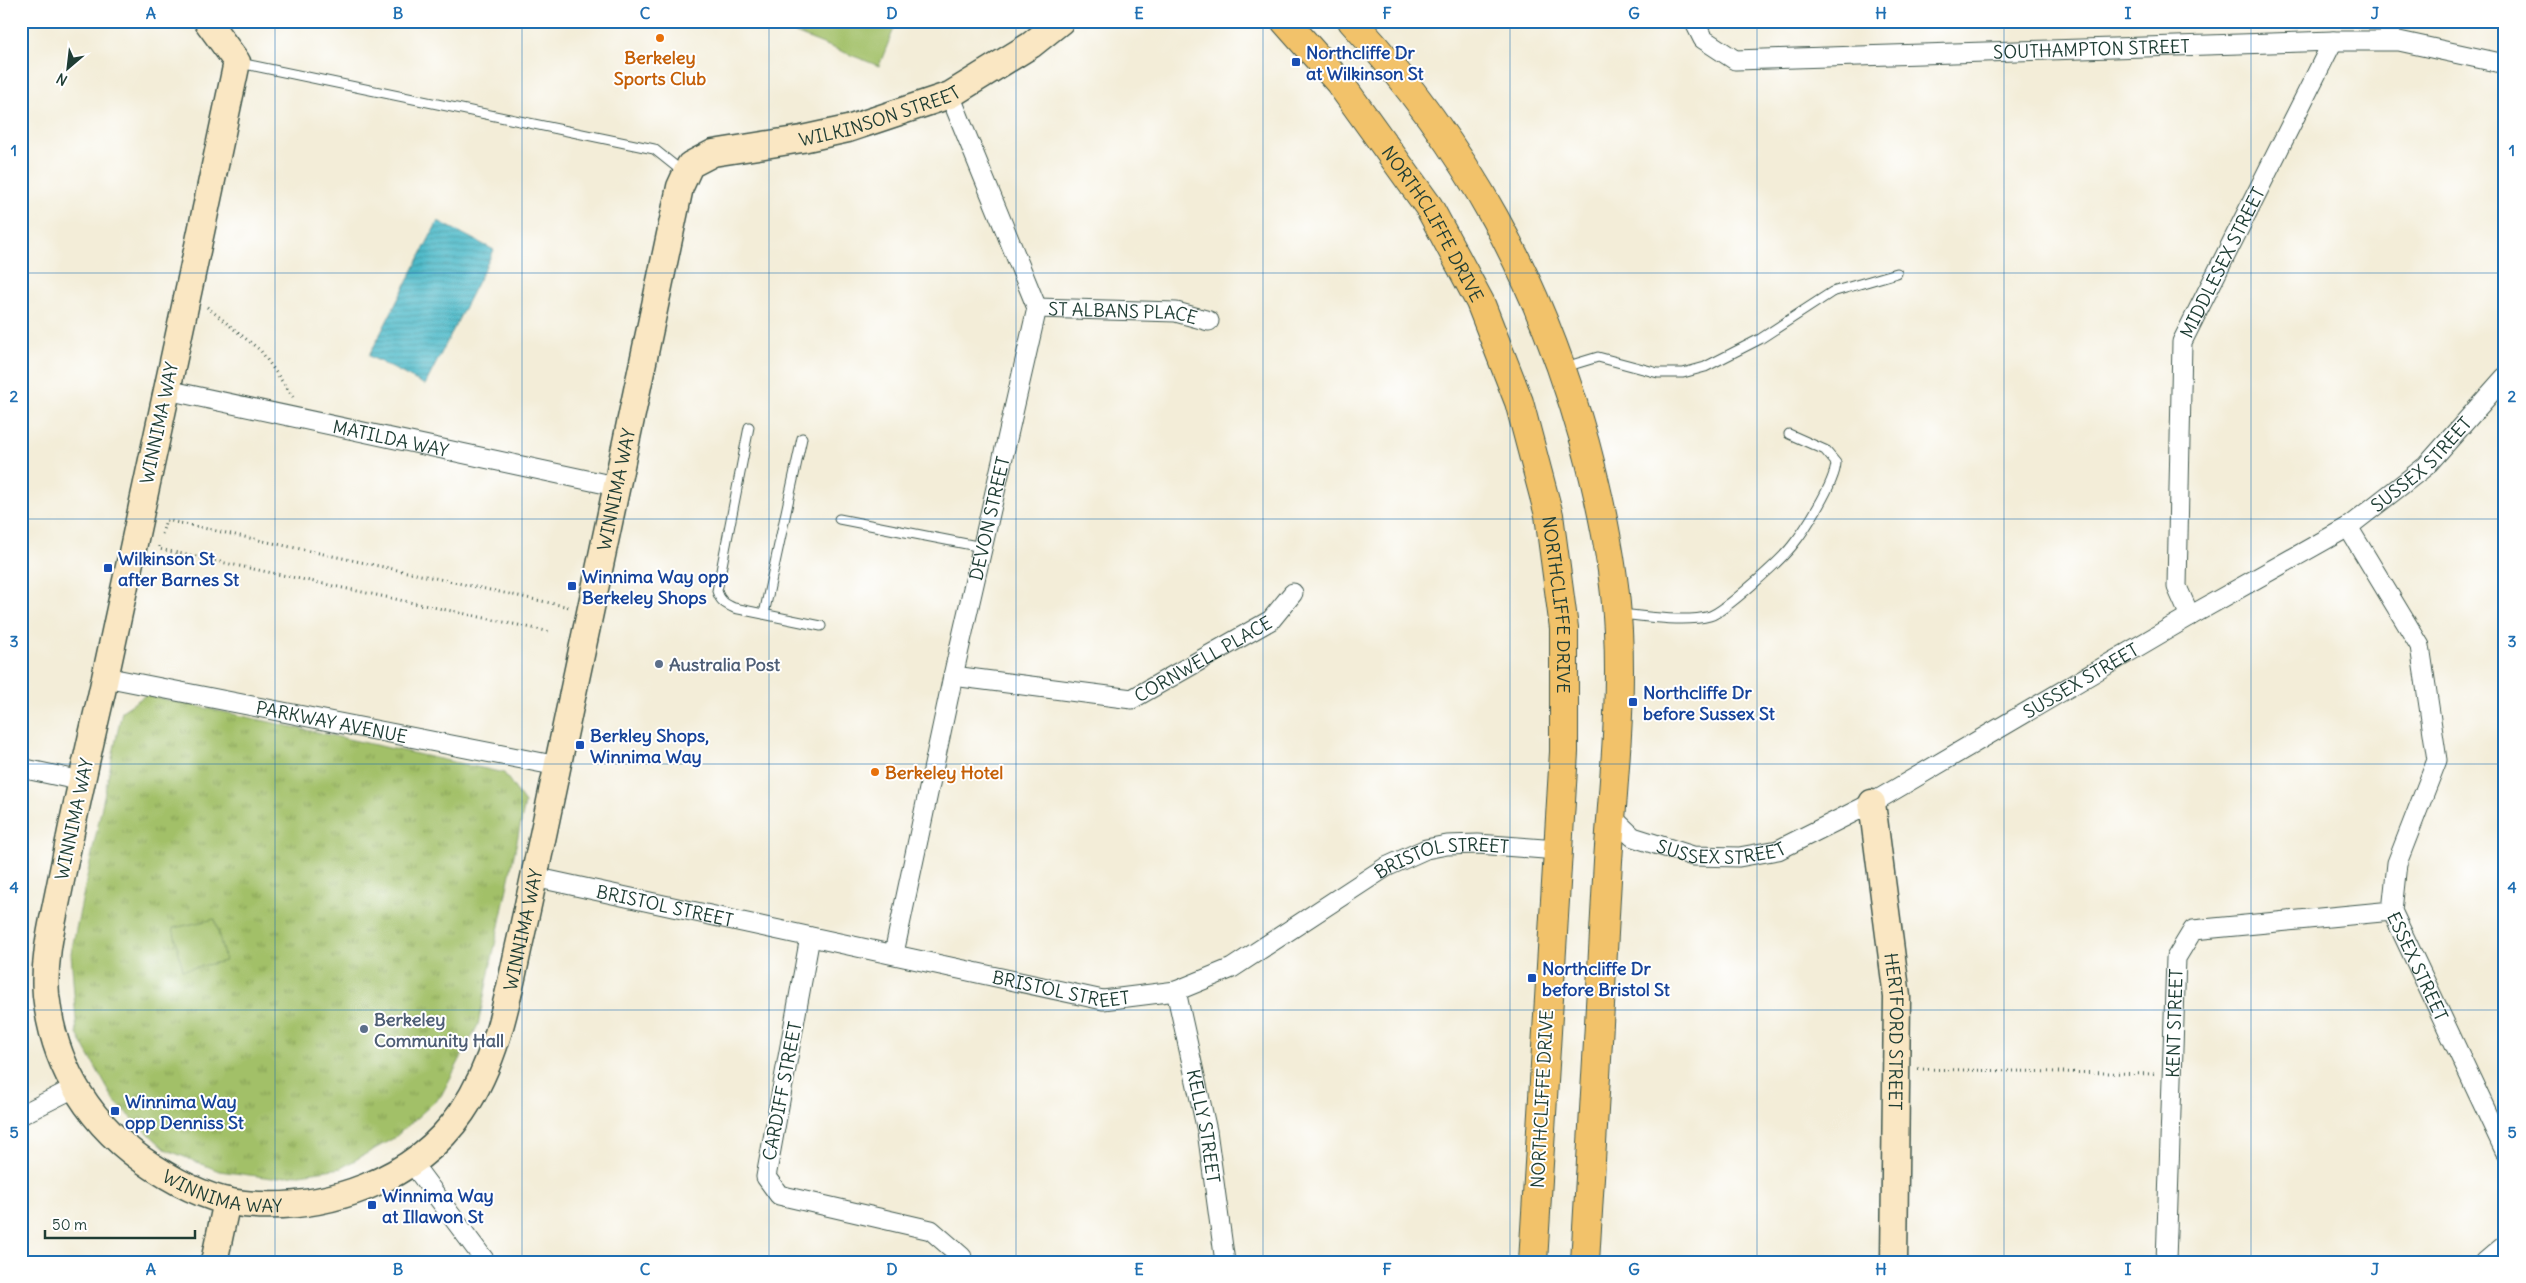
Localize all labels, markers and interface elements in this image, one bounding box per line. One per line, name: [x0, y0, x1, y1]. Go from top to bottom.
text: A: [146, 3, 156, 23]
text: B: [393, 3, 404, 23]
text: C: [640, 3, 651, 23]
text: D: [886, 3, 898, 23]
text: E: [1134, 3, 1144, 23]
text: F: [1382, 3, 1392, 23]
text: G: [1628, 3, 1640, 23]
text: H: [1875, 3, 1887, 23]
text: I: [2125, 3, 2132, 23]
text: J: [2371, 3, 2380, 23]
marker: Berkeley Sports Club: [654, 32, 666, 44]
street label: SOUTHAMPTON STREET: [1993, 34, 2190, 63]
place label: Northcliffe Dr at Wilkinson St: [1306, 41, 1424, 85]
north arrow: [42, 42, 92, 92]
place label: Berkeley Sports Club: [614, 46, 706, 90]
marker: Northcliffe Dr at Wilkinson St: [1290, 56, 1302, 68]
text: N: [53, 69, 70, 90]
street label: WILKINSON STREET: [797, 80, 964, 151]
text: 1: [11, 140, 17, 160]
text: 1: [2509, 140, 2515, 160]
street label: NORTHCLIFFE DRIVE: [1377, 141, 1489, 306]
street label: MIDDLESEX STREET: [2175, 183, 2269, 342]
street label: ST ALBANS PLACE: [1048, 297, 1200, 329]
street label: WINNIMA WAY: [135, 360, 183, 486]
text: 2: [10, 386, 19, 406]
text: 2: [2508, 386, 2517, 406]
street label: SUSSEX STREET: [2366, 412, 2476, 517]
street label: MATILDA WAY: [331, 414, 451, 462]
street label: WINNIMA WAY: [592, 426, 640, 553]
street label: DEVON STREET: [964, 454, 1014, 583]
street label: NORTHCLIFFE DRIVE: [1538, 515, 1576, 694]
place label: Wilkinson St after Barnes St: [118, 547, 240, 591]
marker: Wilkinson St after Barnes St: [102, 562, 114, 574]
place label: Winnima Way opp Berkeley Shops: [582, 565, 729, 609]
marker: Winnima Way opp Berkeley Shops: [566, 580, 578, 592]
street label: CORNWELL PLACE: [1130, 611, 1276, 707]
text: 3: [9, 631, 19, 651]
text: 3: [2507, 631, 2517, 651]
street label: SUSSEX STREET: [2019, 638, 2142, 723]
place label: Australia Post: [669, 653, 781, 676]
marker: Australia Post: [653, 658, 665, 670]
place label: Northcliffe Dr before Sussex St: [1643, 681, 1776, 725]
street label: PARKWAY AVENUE: [254, 695, 409, 748]
marker: Northcliffe Dr before Sussex St: [1627, 696, 1639, 708]
place label: Berkley Shops, Winnima Way: [590, 724, 709, 768]
marker: Berkley Shops, Winnima Way: [574, 739, 586, 751]
street label: WINNIMA WAY: [50, 756, 98, 882]
place label: Berkeley Hotel: [885, 761, 1003, 784]
marker: Berkeley Hotel: [869, 766, 881, 778]
street label: BRISTOL STREET: [1370, 832, 1510, 883]
street label: SUSSEX STREET: [1654, 834, 1789, 869]
street label: WINNIMA WAY: [498, 866, 547, 993]
text: 4: [9, 877, 19, 897]
text: 4: [2507, 877, 2517, 897]
street label: BRISTOL STREET: [594, 879, 736, 931]
street label: ESSEX STREET: [2382, 908, 2453, 1024]
street label: HERTFORD STREET: [1880, 951, 1909, 1110]
place label: Northcliffe Dr before Bristol St: [1542, 957, 1671, 1001]
street label: BRISTOL STREET: [990, 965, 1131, 1012]
street label: KENT STREET: [2161, 968, 2187, 1078]
marker: Northcliffe Dr before Bristol St: [1526, 972, 1538, 984]
place label: Berkeley Community Hall: [374, 1008, 504, 1052]
street label: NORTHCLIFFE DRIVE: [1526, 1009, 1558, 1189]
street label: CARDIFF STREET: [757, 1020, 807, 1162]
marker: Berkeley Community Hall: [358, 1023, 370, 1035]
street label: KELLY STREET: [1182, 1067, 1226, 1184]
place label: Winnima Way opp Denniss St: [125, 1090, 245, 1134]
marker: Winnima Way opp Denniss St: [109, 1105, 121, 1117]
text: 5: [9, 1122, 19, 1142]
text: 5: [2507, 1122, 2517, 1142]
street label: WINNIMA WAY: [158, 1164, 283, 1217]
place label: Winnima Way at Illawon St: [382, 1184, 494, 1228]
marker: Winnima Way at Illawon St: [366, 1199, 378, 1211]
scale bar: [45, 1208, 195, 1240]
text: 50 m: [52, 1215, 87, 1234]
text: A: [146, 1259, 156, 1279]
text: B: [393, 1259, 404, 1279]
text: C: [640, 1259, 651, 1279]
text: D: [886, 1259, 898, 1279]
text: E: [1134, 1259, 1144, 1279]
text: F: [1382, 1259, 1392, 1279]
text: G: [1628, 1259, 1640, 1279]
text: H: [1875, 1259, 1887, 1279]
text: I: [2125, 1259, 2132, 1279]
text: J: [2371, 1259, 2380, 1279]

